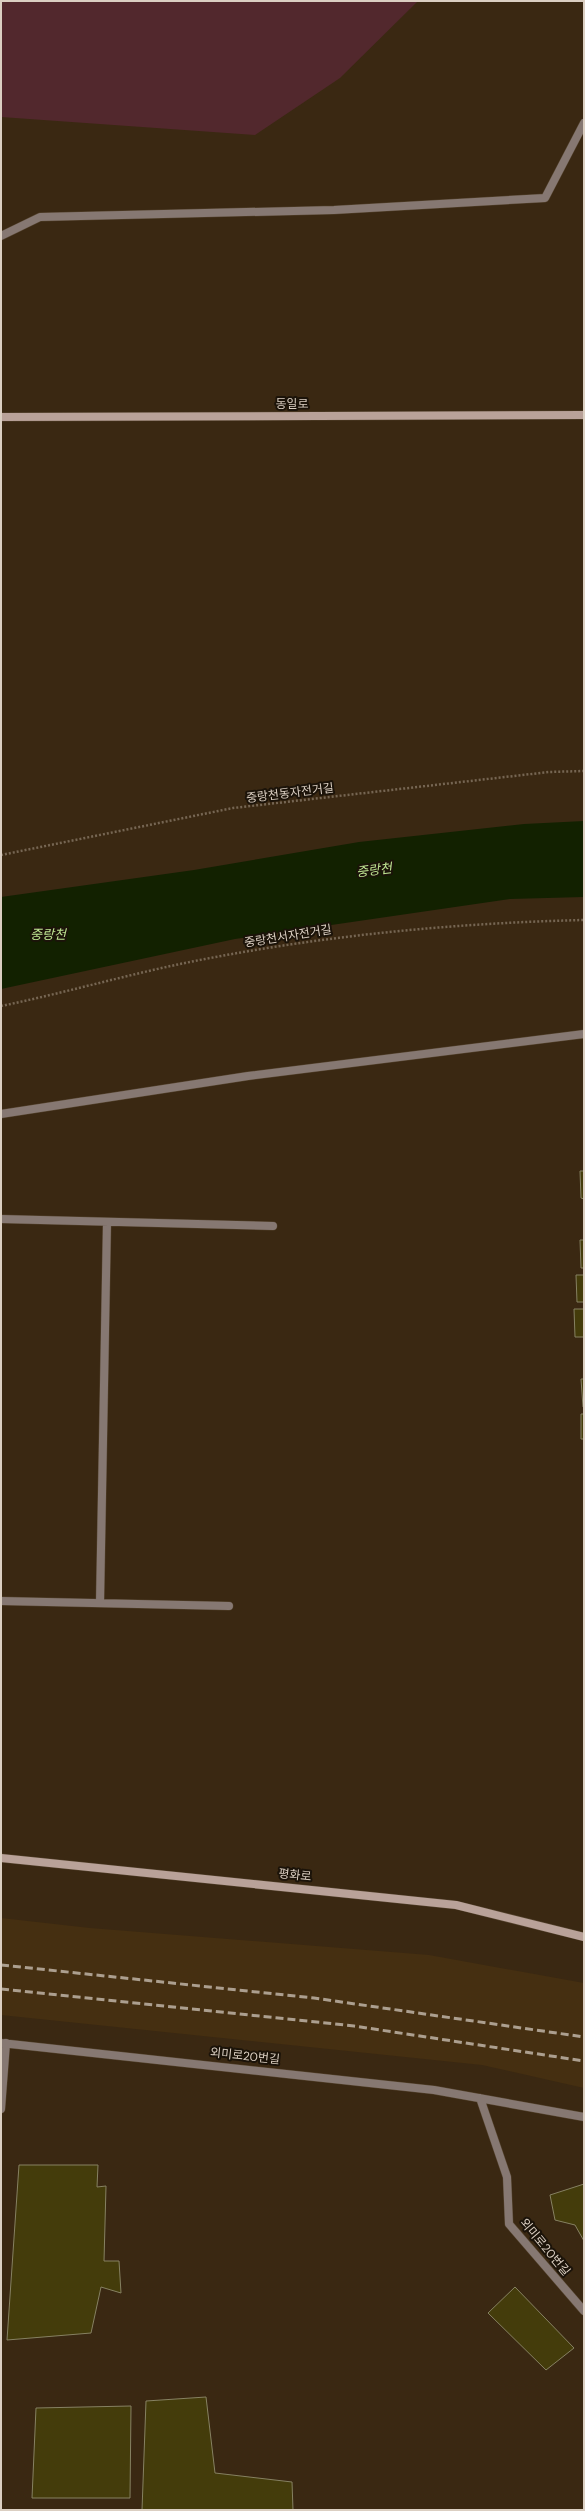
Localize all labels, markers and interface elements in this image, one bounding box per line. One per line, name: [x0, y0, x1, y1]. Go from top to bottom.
street label: 동일로: [275, 396, 309, 412]
street label: 중랑천동자전거길: [245, 780, 335, 806]
water label: 중랑천: [355, 859, 394, 881]
street label: 중랑천서자전거길: [243, 921, 333, 951]
water label: 중랑천: [30, 926, 67, 943]
street label: 평화로: [278, 1865, 312, 1885]
street label: 외미로20번길: [209, 2044, 281, 2068]
street label: 외미로20번길: [516, 2215, 574, 2279]

